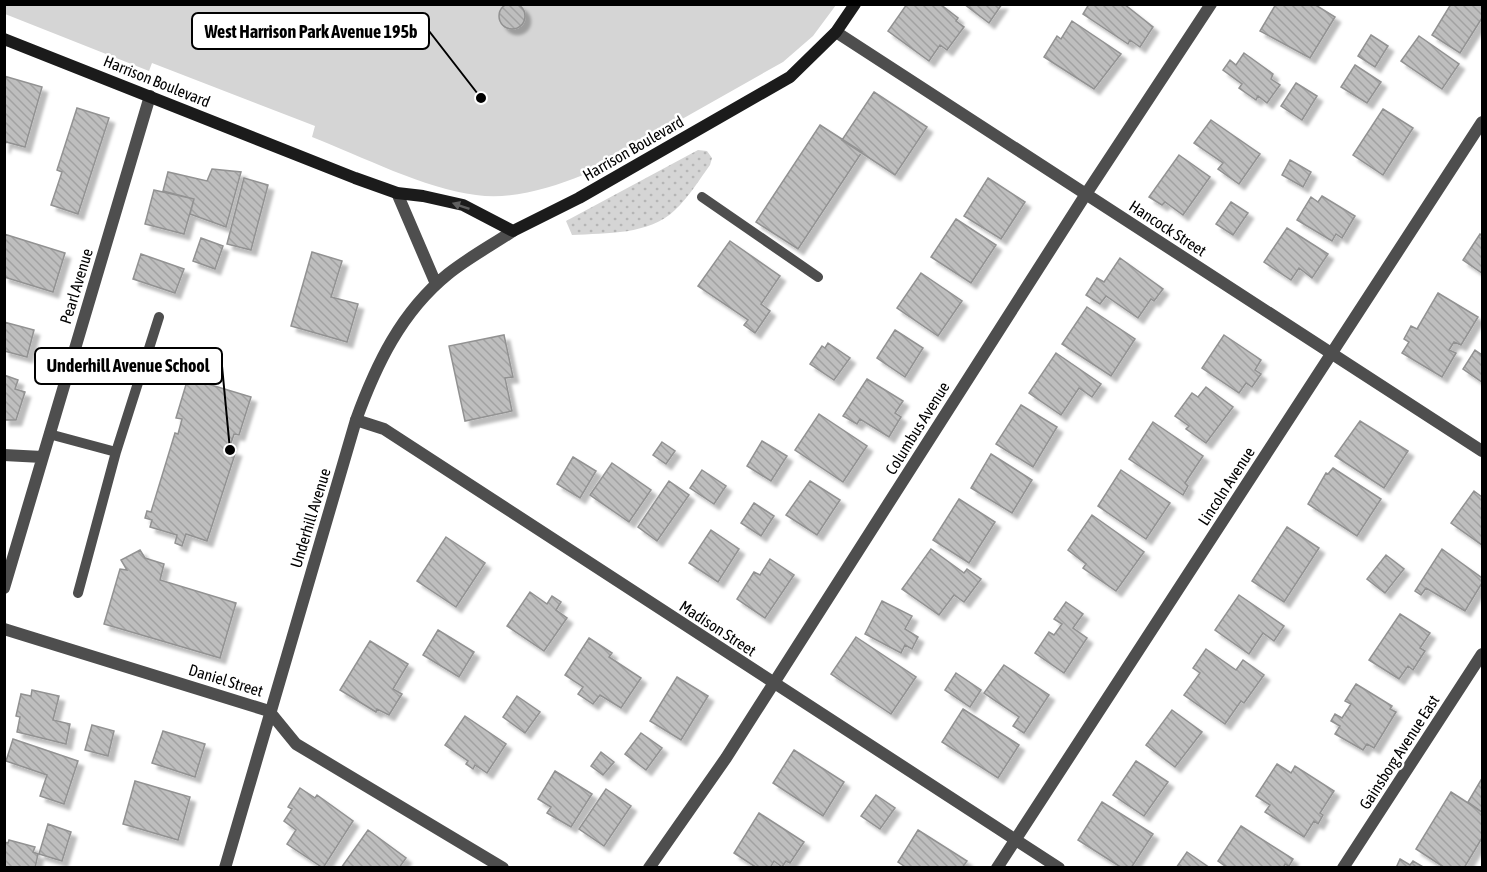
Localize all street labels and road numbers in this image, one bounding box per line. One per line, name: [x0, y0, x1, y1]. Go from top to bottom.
street label: Harrison Boulevard: [101, 51, 213, 111]
street label: Harrison Boulevard: [579, 112, 687, 184]
street label: Hancock Street: [1126, 196, 1210, 260]
street label: Pearl Avenue: [56, 246, 96, 326]
street label: Columbus Avenue: [881, 378, 953, 478]
street label: Lincoln Avenue: [1194, 444, 1258, 528]
street label: Underhill Avenue: [286, 466, 334, 570]
street label: Madison Street: [676, 597, 760, 660]
street label: Daniel Street: [187, 660, 266, 700]
street label: Gainsborg Avenue East: [1355, 691, 1444, 813]

